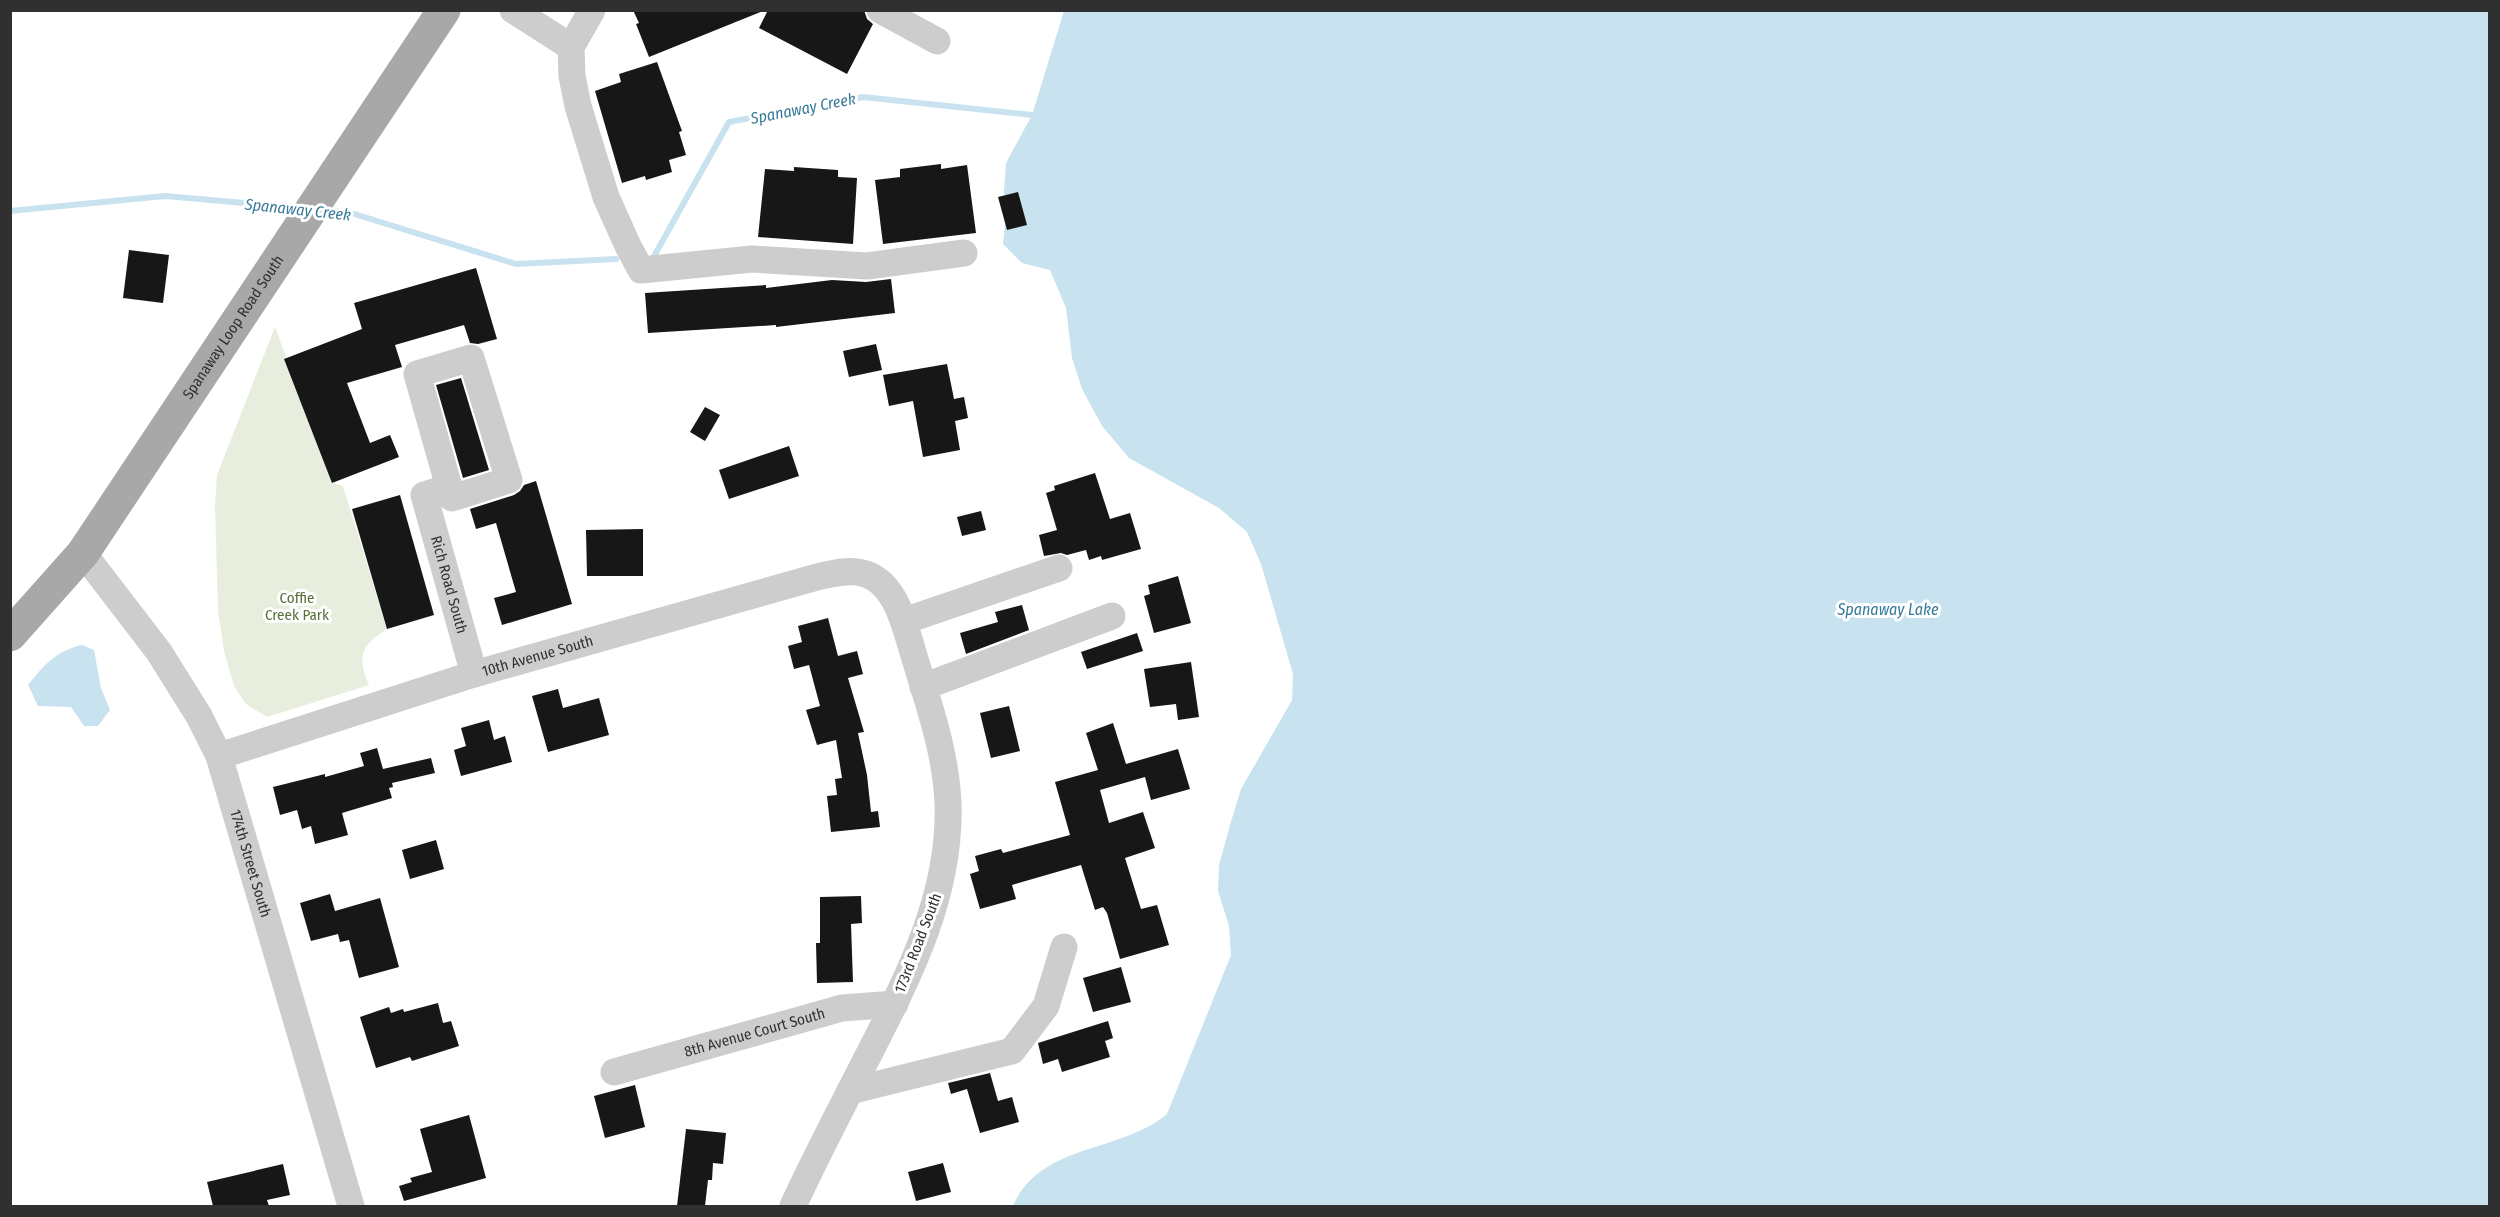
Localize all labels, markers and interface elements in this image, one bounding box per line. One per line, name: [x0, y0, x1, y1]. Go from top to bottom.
water label: Spanaway Creek: [748, 89, 857, 128]
water label: Spanaway Creek: [243, 194, 352, 225]
street label: Spanaway Loop Road South: [179, 252, 287, 403]
street label: Rich Road South: [427, 534, 471, 635]
park label: Coffie Creek Park: [265, 589, 329, 624]
water label: Spanaway Lake: [1836, 600, 1939, 619]
street label: 10th Avenue South: [480, 632, 595, 680]
street label: 174th Street South: [226, 807, 275, 920]
street label: 173rd Road South: [891, 890, 945, 996]
street label: 8th Avenue Court South: [682, 1004, 827, 1061]

